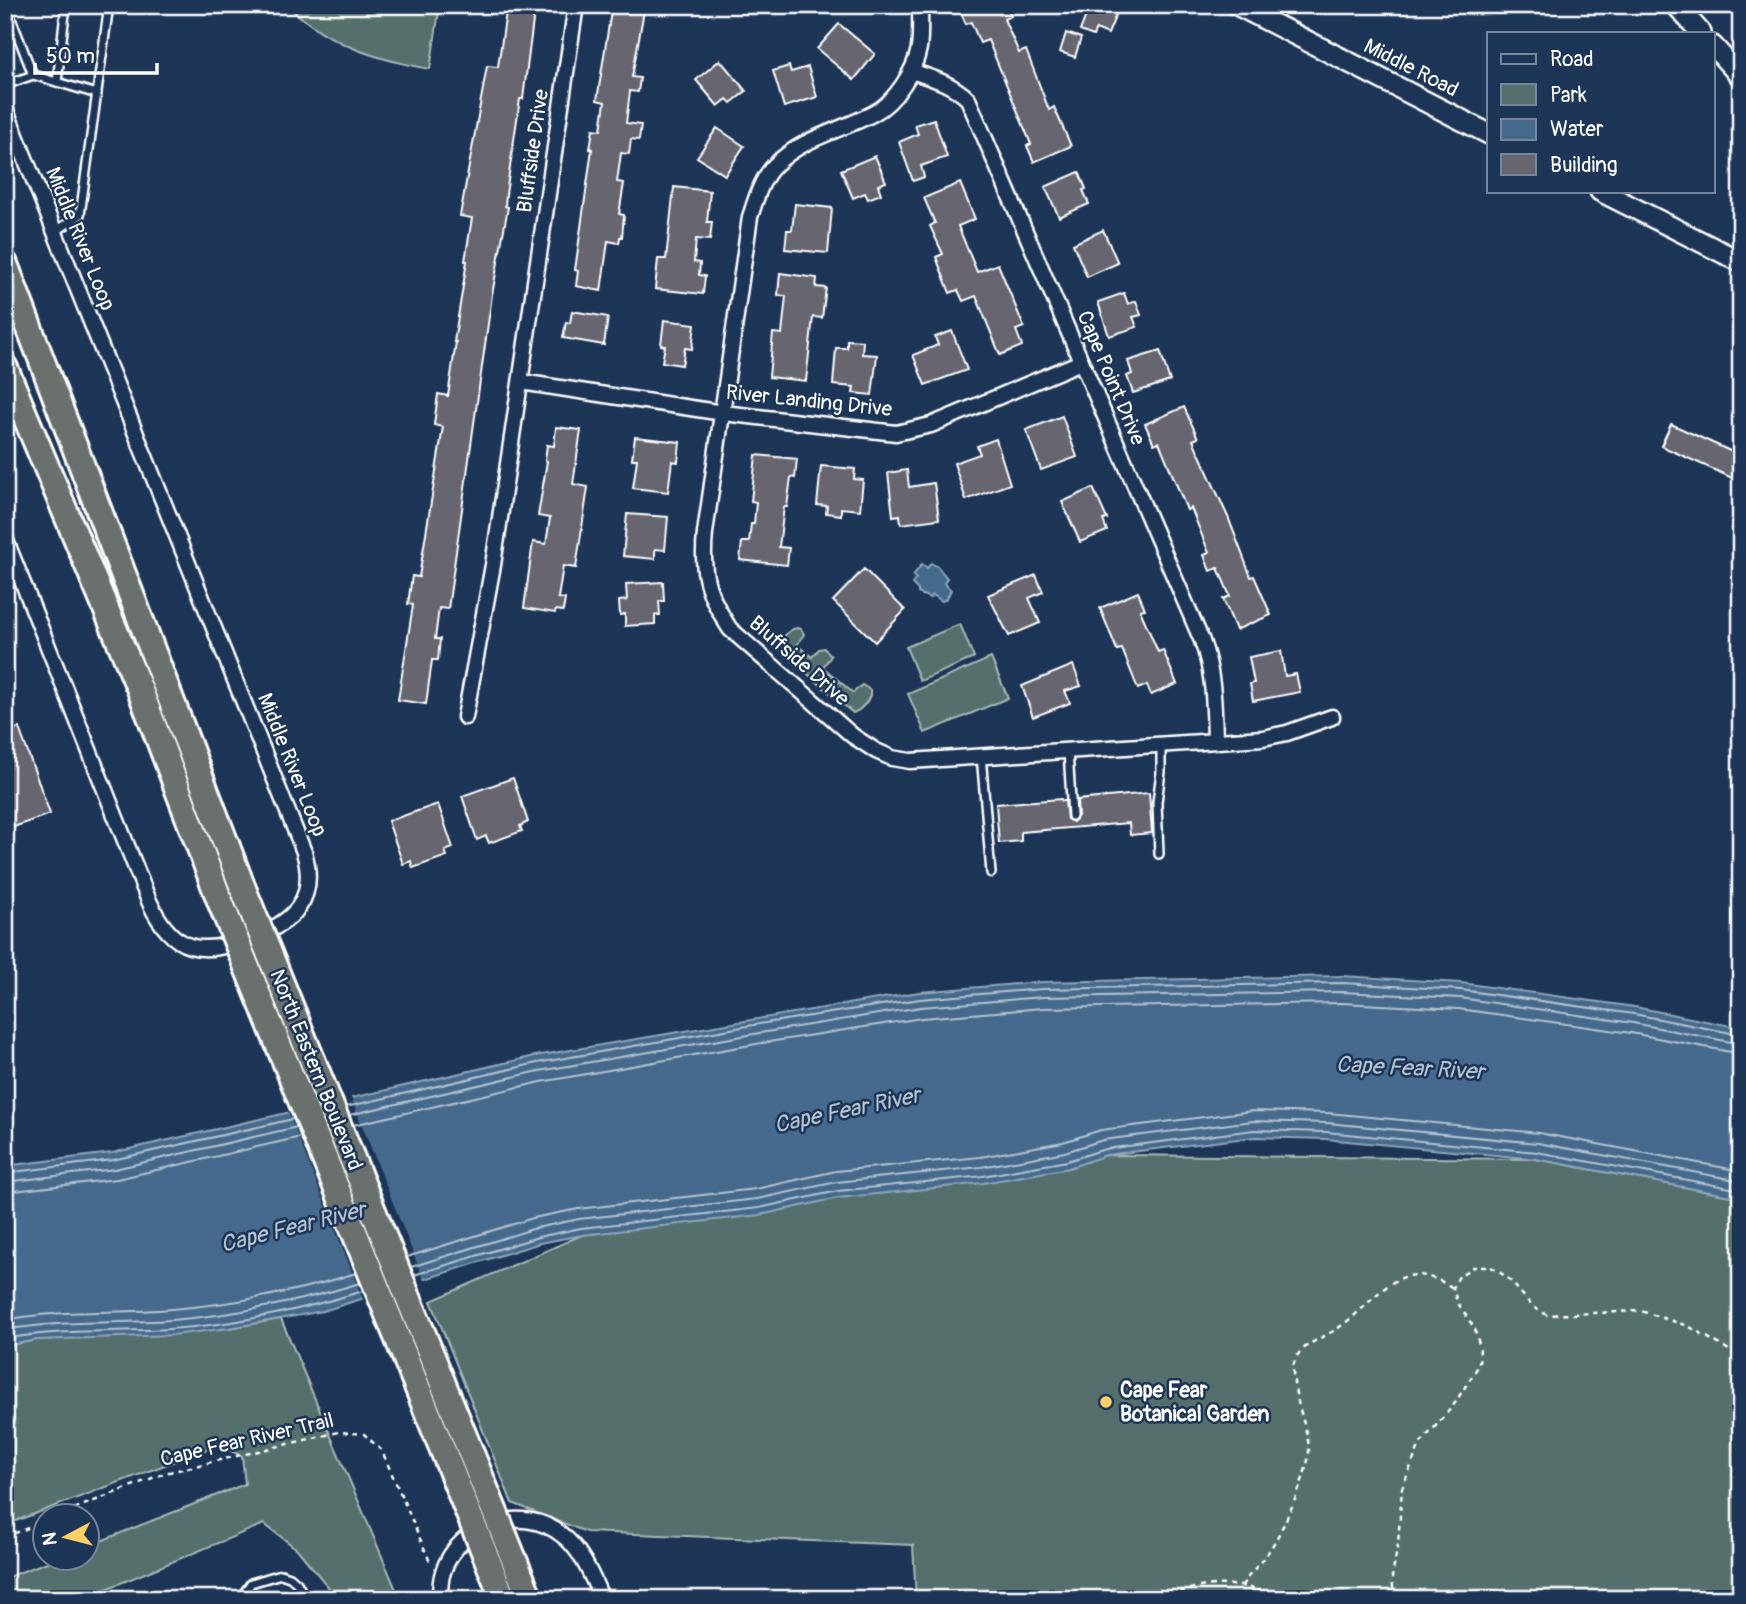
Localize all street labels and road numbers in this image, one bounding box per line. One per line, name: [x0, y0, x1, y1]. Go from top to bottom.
street label: Middle Road: [1359, 33, 1463, 103]
street label: Bluffside Drive: [511, 87, 555, 215]
street label: Middle River Loop: [39, 163, 121, 315]
street label: Cape Point Drive: [1071, 307, 1152, 450]
street label: River Landing Drive: [725, 379, 894, 423]
street label: Bluffside Drive: [743, 610, 855, 712]
street label: Middle River Loop: [251, 689, 333, 841]
street label: North Eastern Boulevard: [263, 966, 369, 1174]
street label: Cape Fear River Trail: [158, 1407, 336, 1473]

